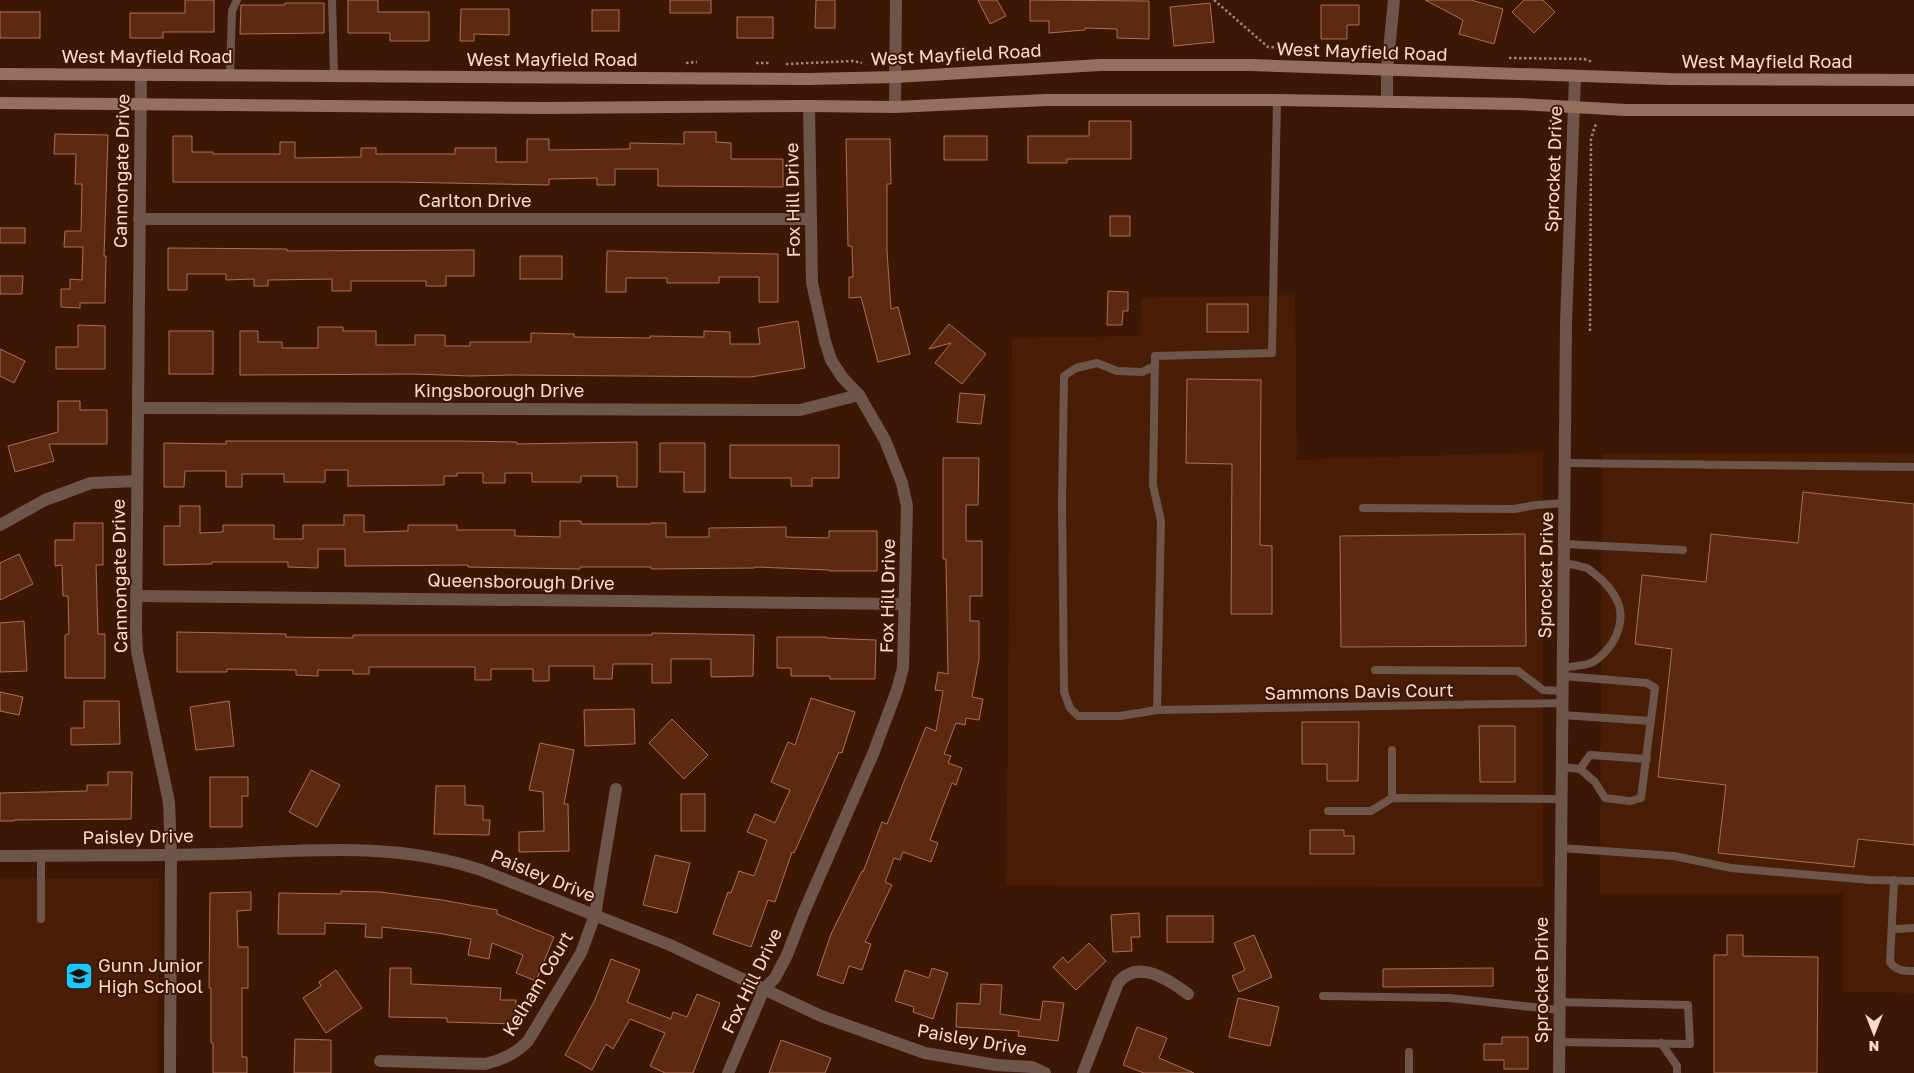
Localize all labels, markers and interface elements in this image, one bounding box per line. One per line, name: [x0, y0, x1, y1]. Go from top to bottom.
street label: West Mayfield Road: [1276, 37, 1448, 65]
street label: West Mayfield Road: [870, 39, 1042, 69]
street label: West Mayfield Road: [61, 45, 233, 67]
street label: West Mayfield Road: [466, 48, 638, 70]
street label: West Mayfield Road: [1681, 50, 1853, 72]
street label: Cannongate Drive: [109, 94, 133, 248]
street label: Sprocket Drive: [1540, 105, 1566, 233]
street label: Fox Hill Drive: [780, 143, 804, 257]
street label: Carlton Drive: [418, 189, 532, 211]
street label: Kingsborough Drive: [414, 379, 584, 401]
street label: Cannongate Drive: [107, 499, 131, 653]
street label: Sprocket Drive: [1533, 512, 1557, 638]
street label: Fox Hill Drive: [875, 539, 899, 653]
street label: Queensborough Drive: [427, 568, 615, 594]
street label: Sammons Davis Court: [1264, 678, 1454, 704]
street label: Paisley Drive: [82, 824, 194, 848]
street label: Paisley Drive: [488, 844, 599, 906]
street label: Sprocket Drive: [1530, 917, 1552, 1043]
street label: Fox Hill Drive: [716, 924, 786, 1037]
street label: Kelham Court: [497, 927, 577, 1040]
place label: Gunn Junior High School: [98, 954, 203, 997]
school or university icon: Gunn Junior High School: [64, 961, 94, 991]
north arrow: [1849, 1008, 1899, 1058]
street label: Paisley Drive: [916, 1019, 1029, 1059]
text: N: [1869, 1038, 1879, 1055]

